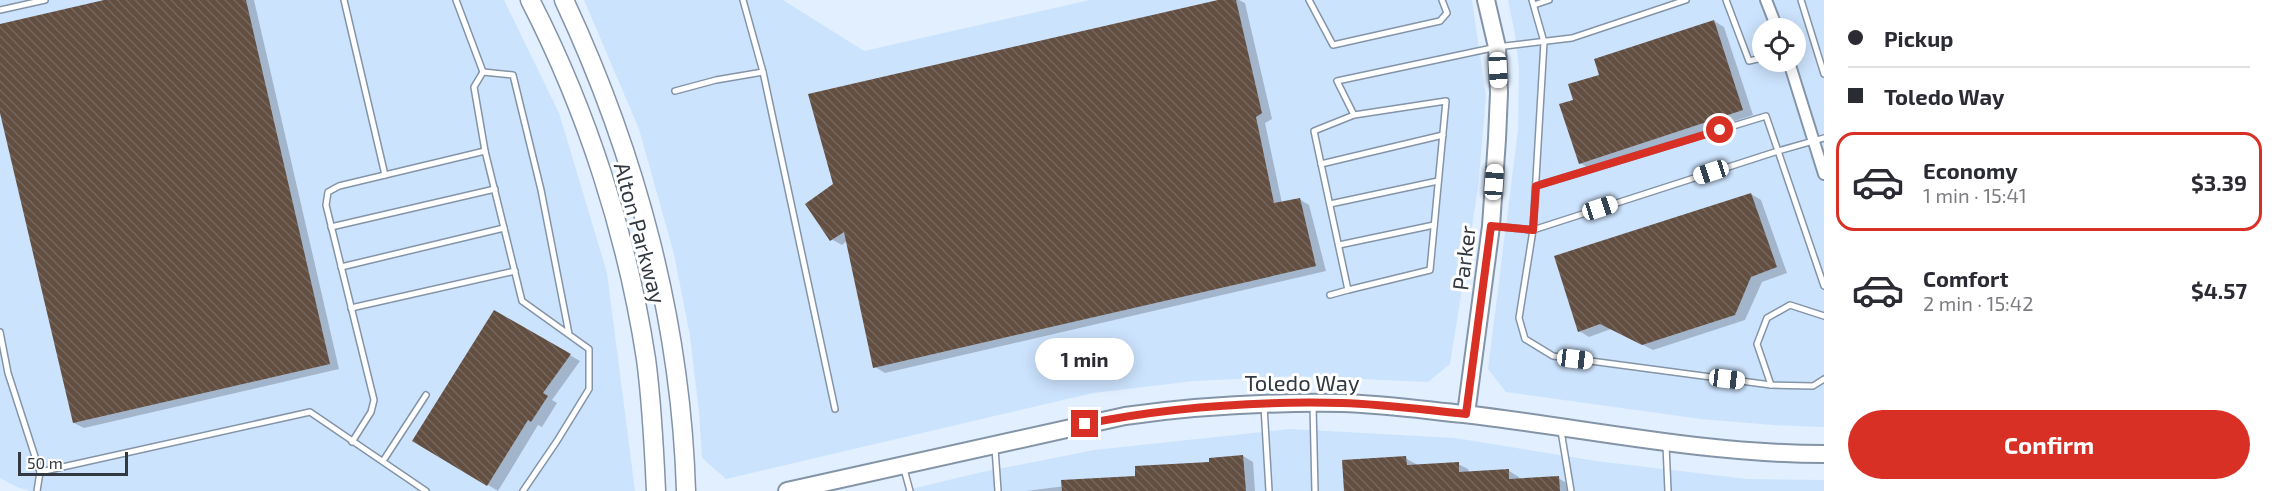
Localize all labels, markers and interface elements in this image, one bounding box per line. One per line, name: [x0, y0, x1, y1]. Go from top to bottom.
map controls: [1752, 18, 1806, 72]
button: locate: [1752, 18, 1806, 72]
text: Pickup: [1884, 25, 1953, 51]
car: [1488, 52, 1508, 88]
text: Toledo Way: [1884, 83, 2004, 109]
route start: [1706, 116, 1733, 143]
icon: car: [1851, 155, 1905, 209]
text: Economy: [1923, 157, 2018, 183]
car: [1691, 158, 1731, 186]
street label: Alton Parkway: [610, 159, 672, 307]
car: [1484, 163, 1504, 201]
text: $3.39: [2191, 169, 2247, 195]
text: 1 min · 15:41: [1923, 183, 2027, 207]
car: [1580, 194, 1620, 222]
street label: Parker: [1446, 224, 1480, 292]
icon: car: [1851, 263, 1905, 317]
text: Comfort: [1923, 265, 2008, 291]
text: $4.57: [2191, 277, 2247, 303]
text: 2 min · 15:42: [1923, 291, 2033, 315]
callout: 1 min: [1036, 337, 1134, 379]
text: 1 min: [1060, 347, 1109, 371]
car: [1556, 348, 1594, 370]
car: [1708, 368, 1746, 390]
street label: Toledo Way: [1244, 369, 1360, 395]
route end: [1071, 410, 1098, 437]
button: Confirm: [1848, 410, 2250, 479]
scale bar: [18, 449, 128, 476]
text: 50 m: [27, 453, 63, 472]

